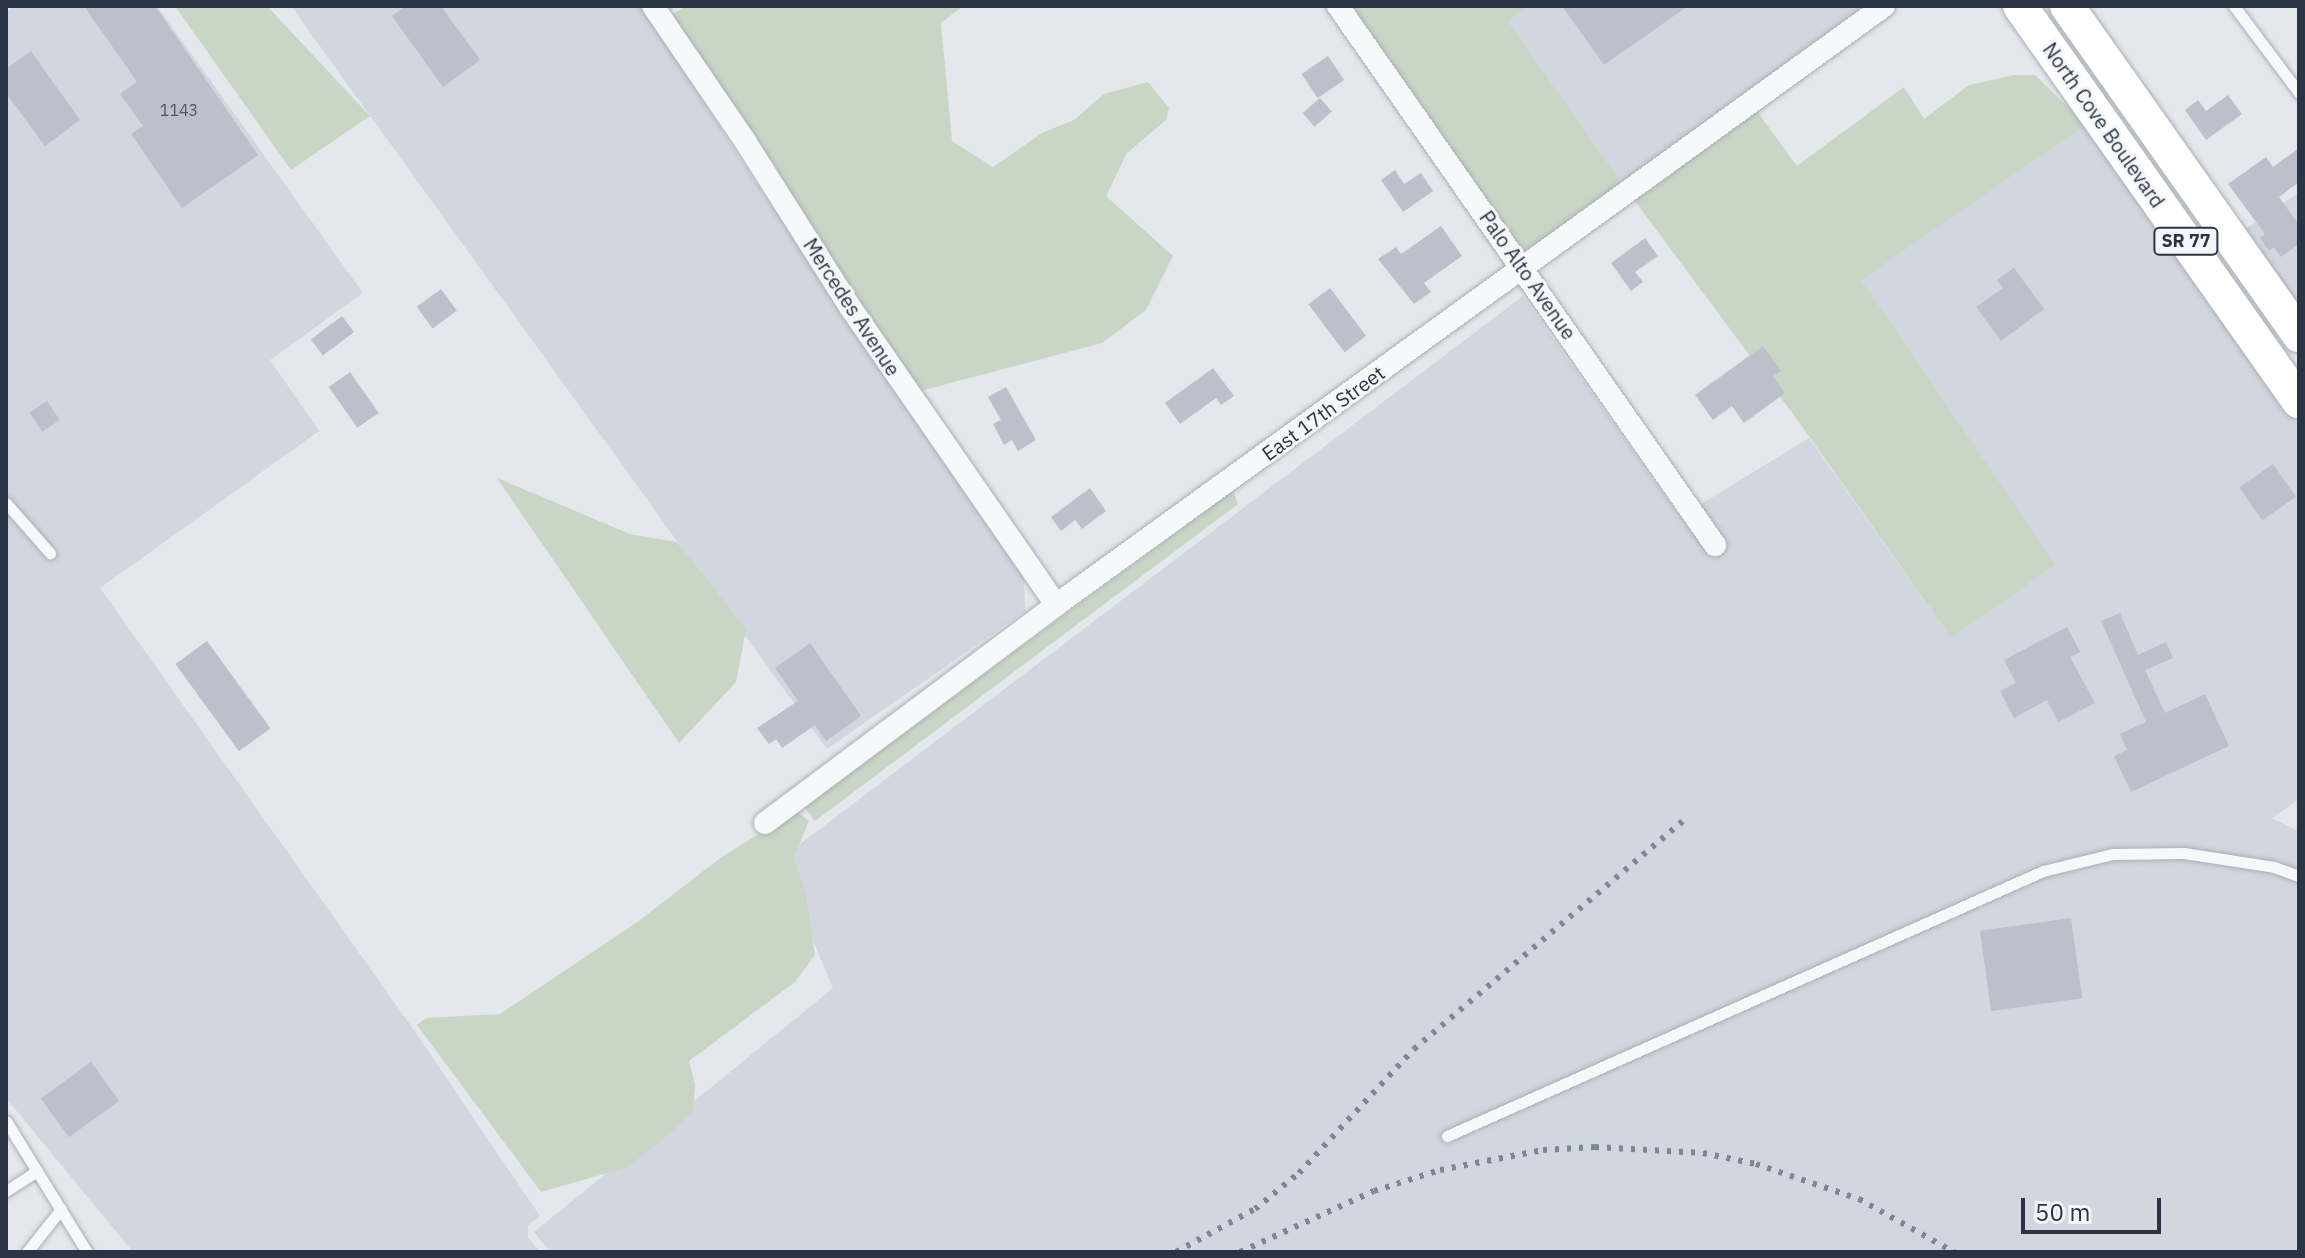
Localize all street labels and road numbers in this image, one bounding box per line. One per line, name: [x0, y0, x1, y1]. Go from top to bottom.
street label: North Cove Boulevard: [2038, 38, 2170, 212]
street label: Palo Alto Avenue: [1475, 206, 1581, 344]
road number: SR 77: [2152, 227, 2220, 255]
street label: Mercedes Avenue: [799, 234, 905, 380]
street label: East 17th Street: [1257, 360, 1389, 466]

